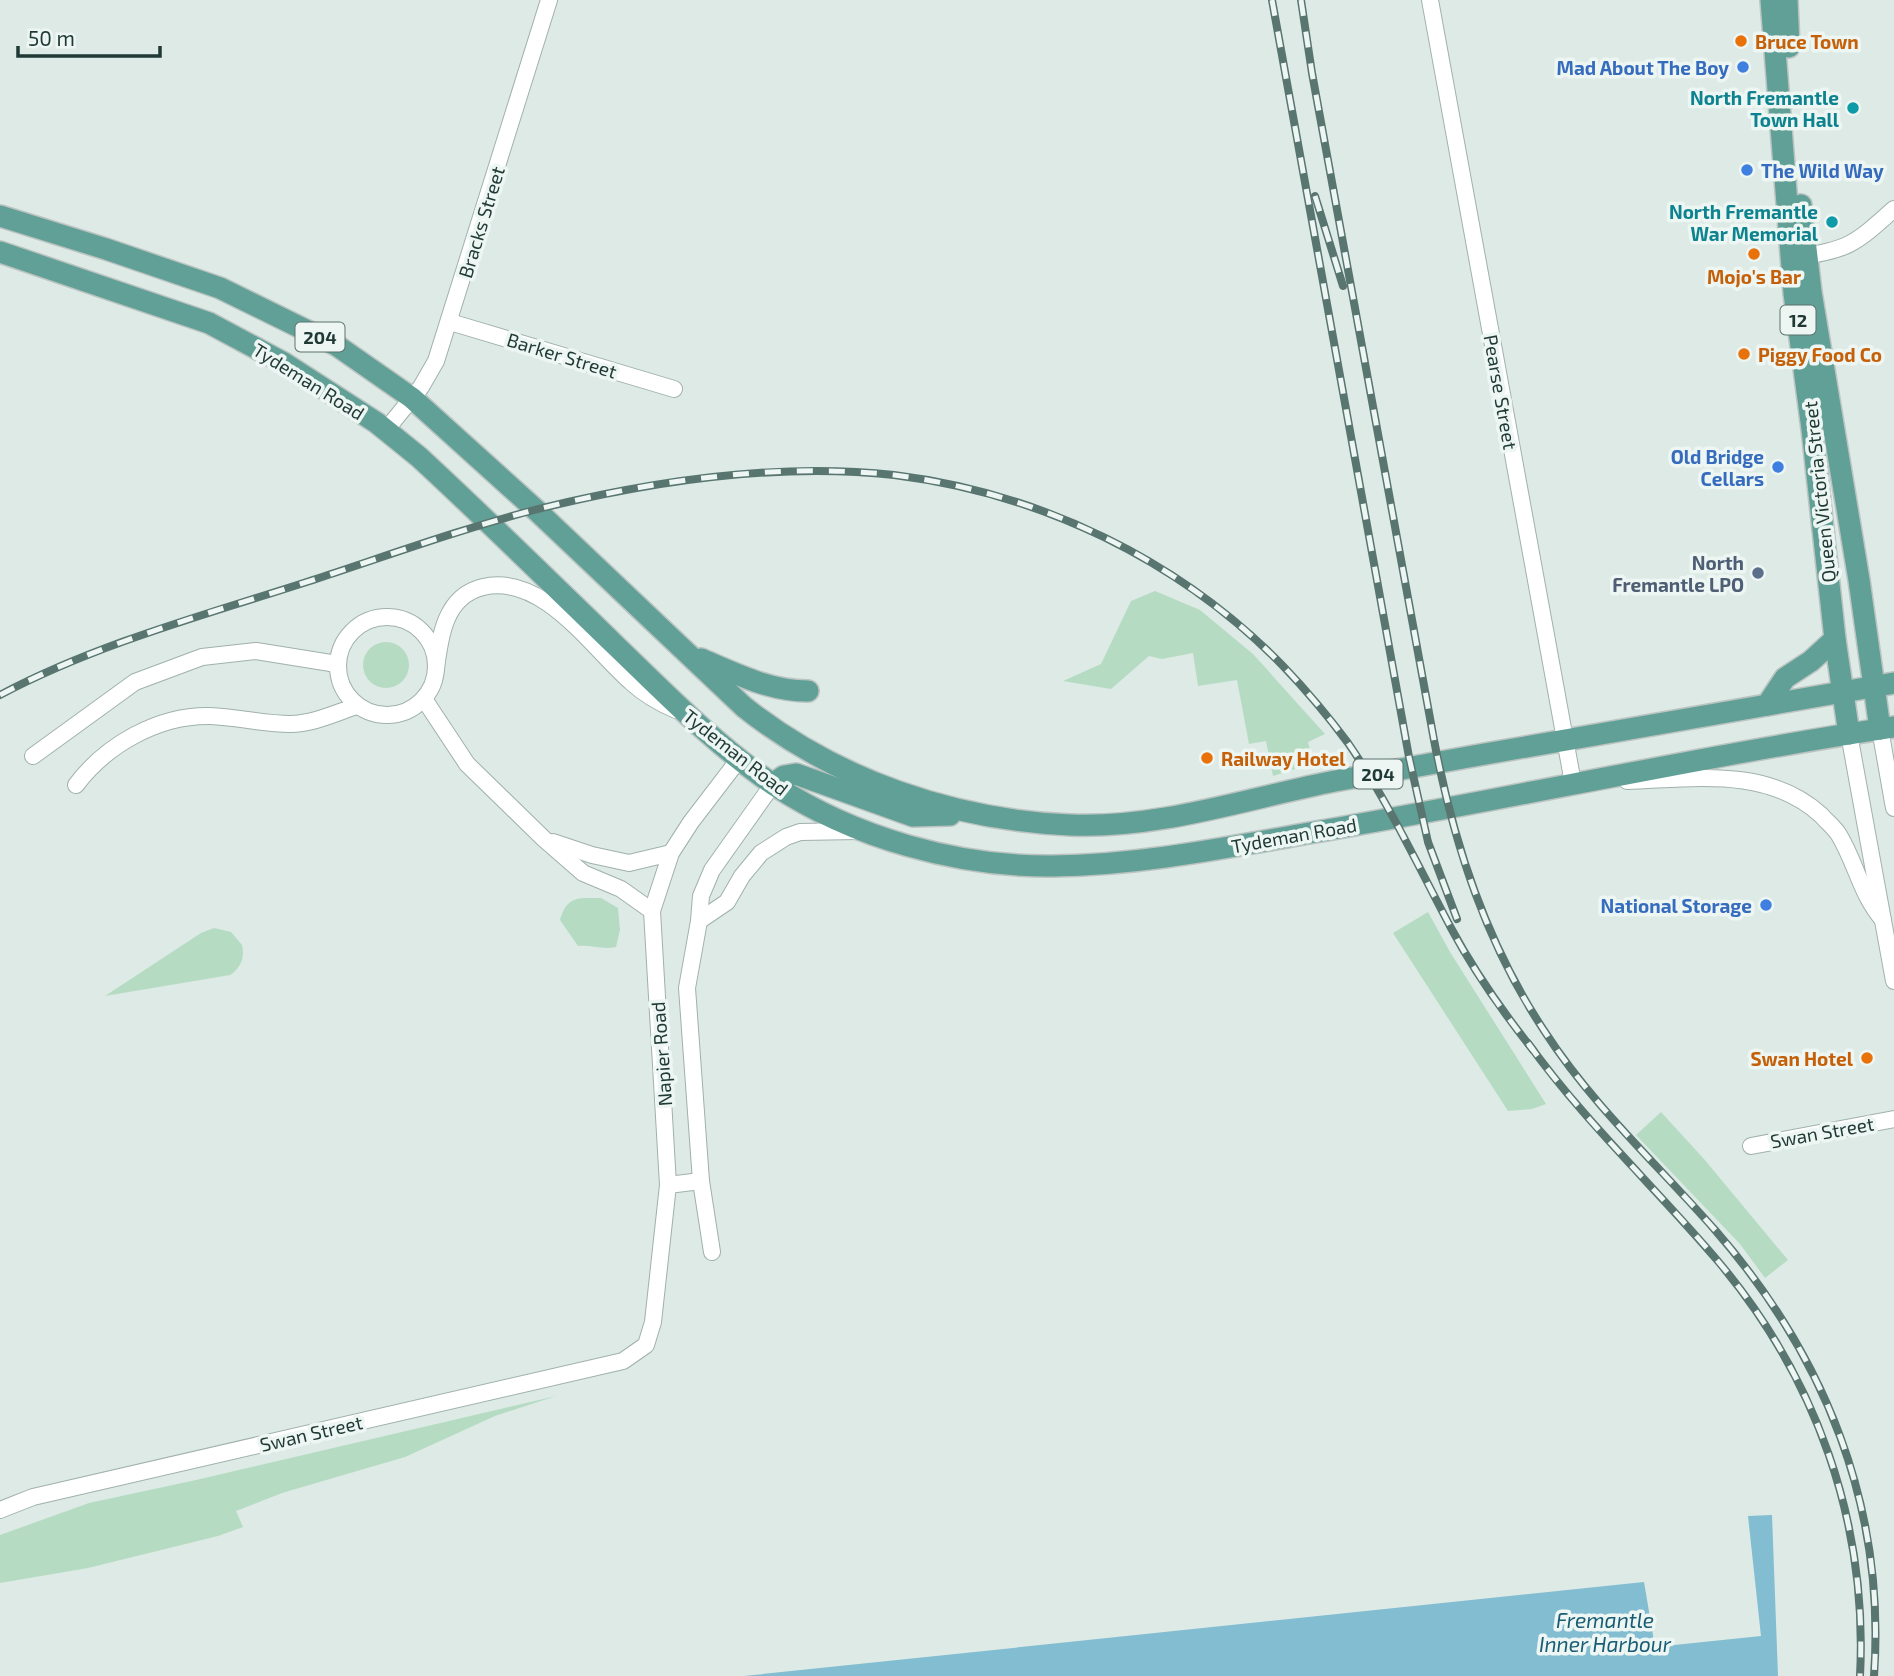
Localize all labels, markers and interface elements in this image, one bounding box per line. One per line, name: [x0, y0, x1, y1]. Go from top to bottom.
scale bar: [18, 14, 159, 58]
text: 50 m: [28, 25, 75, 50]
place label: Bruce Town: [1755, 30, 1859, 53]
marker: Bruce Town: [1733, 33, 1749, 49]
place label: Mad About The Boy: [1557, 56, 1729, 80]
marker: Mad About The Boy: [1735, 59, 1751, 75]
place label: North Fremantle Town Hall: [1690, 86, 1840, 131]
marker: North Fremantle Town Hall: [1845, 100, 1861, 116]
place label: The Wild Way: [1761, 159, 1884, 183]
marker: The Wild Way: [1739, 162, 1755, 178]
street label: Bracks Street: [453, 163, 509, 281]
place label: North Fremantle War Memorial: [1669, 200, 1819, 245]
marker: North Fremantle War Memorial: [1824, 214, 1840, 230]
marker: Mojo's Bar: [1746, 246, 1762, 262]
place label: Mojo's Bar: [1707, 265, 1801, 288]
road number: 12: [1780, 306, 1815, 334]
road number: 204: [296, 323, 344, 352]
street label: Barker Street: [504, 327, 620, 383]
street label: Pearse Street: [1480, 333, 1522, 451]
street label: Tydeman Road: [249, 338, 369, 424]
place label: Piggy Food Co: [1758, 343, 1882, 367]
marker: Piggy Food Co: [1736, 346, 1752, 362]
street label: Queen Victoria Street: [1798, 400, 1840, 584]
place label: Old Bridge Cellars: [1671, 445, 1764, 490]
marker: Old Bridge Cellars: [1770, 459, 1786, 475]
place label: North Fremantle LPO: [1612, 551, 1744, 596]
marker: North Fremantle LPO: [1750, 565, 1766, 581]
street label: Tydeman Road: [679, 704, 793, 800]
place label: Railway Hotel: [1221, 747, 1346, 771]
marker: Railway Hotel: [1199, 750, 1215, 766]
road number: 204: [1354, 760, 1402, 788]
street label: Tydeman Road: [1230, 813, 1358, 857]
place label: National Storage: [1600, 894, 1752, 917]
marker: National Storage: [1758, 897, 1774, 913]
street label: Napier Road: [646, 1001, 676, 1107]
place label: Swan Hotel: [1750, 1047, 1854, 1070]
marker: Swan Hotel: [1859, 1050, 1875, 1066]
street label: Swan Street: [1768, 1112, 1876, 1152]
street label: Swan Street: [257, 1410, 365, 1456]
water label: Fremantle Inner Harbour: [1539, 1607, 1672, 1656]

